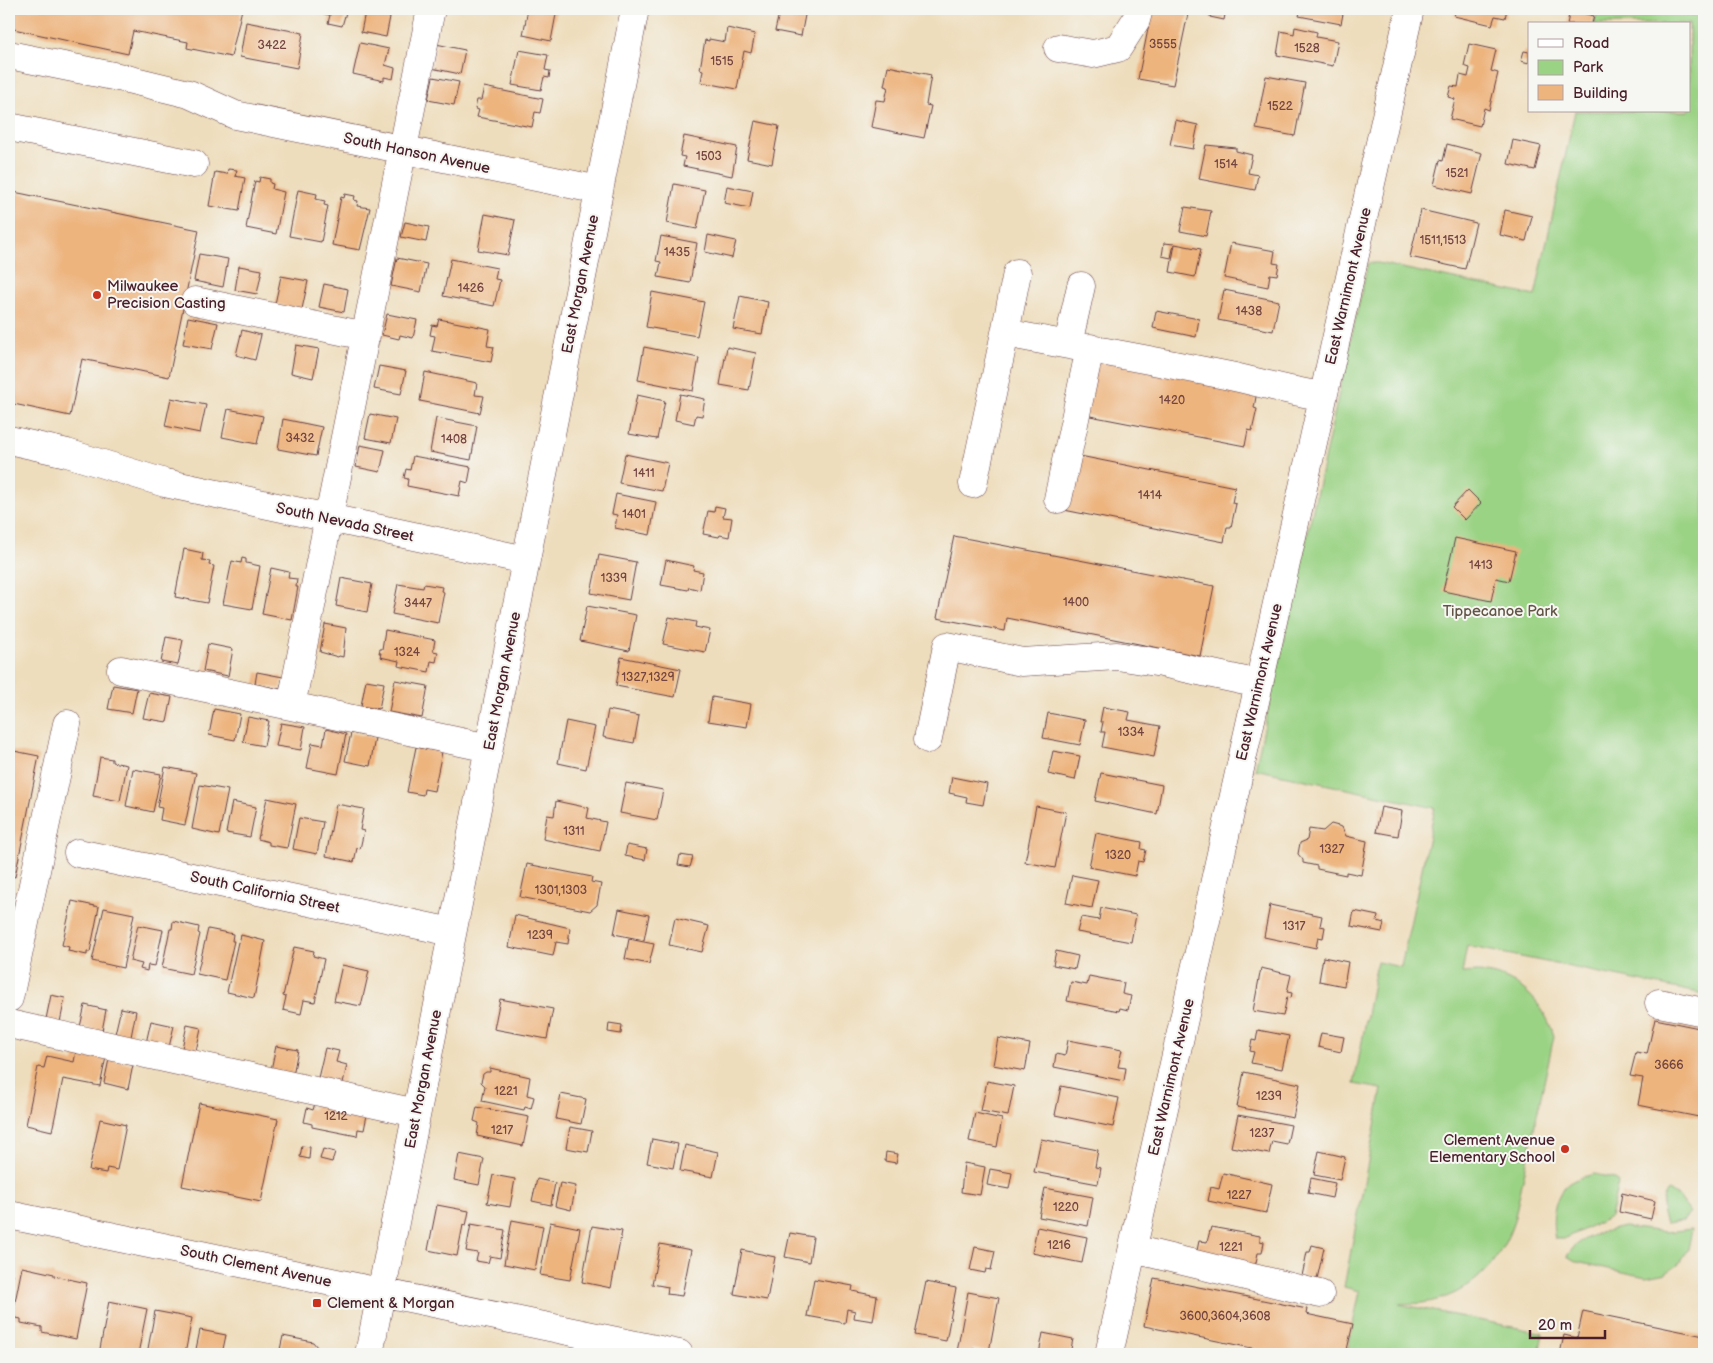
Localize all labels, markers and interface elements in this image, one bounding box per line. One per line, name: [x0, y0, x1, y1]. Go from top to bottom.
legend: [1528, 22, 1690, 112]
text: Road: [1573, 34, 1609, 53]
house number: 3555: [1149, 37, 1177, 52]
house number: 3422: [258, 38, 286, 53]
house number: 1528: [1294, 41, 1320, 56]
house number: 1515: [710, 54, 734, 69]
text: Park: [1573, 58, 1604, 77]
text: Building: [1573, 84, 1628, 103]
house number: 1522: [1267, 99, 1293, 114]
street label: South Hanson Avenue: [342, 129, 492, 178]
house number: 1503: [696, 149, 722, 164]
house number: 1514: [1214, 157, 1238, 172]
house number: 1521: [1445, 166, 1469, 181]
street label: East Warnimont Avenue: [1321, 205, 1376, 367]
street label: East Morgan Avenue: [558, 213, 603, 355]
house number: 1511,1513: [1420, 233, 1466, 248]
house number: 1435: [664, 245, 690, 260]
place label: Milwaukee Precision Casting: [107, 277, 226, 313]
house number: 1426: [458, 281, 484, 296]
marker: Milwaukee Precision Casting: [91, 289, 103, 301]
house number: 1438: [1236, 304, 1262, 319]
house number: 1420: [1159, 393, 1185, 408]
house number: 3432: [285, 431, 315, 446]
house number: 1408: [441, 432, 467, 447]
house number: 1411: [633, 466, 655, 481]
house number: 1414: [1138, 488, 1163, 503]
street label: South Nevada Street: [274, 499, 416, 546]
house number: 1401: [622, 507, 646, 522]
house number: 1413: [1469, 558, 1493, 573]
house number: 1339: [601, 571, 627, 586]
house number: 1400: [1063, 595, 1089, 610]
house number: 3447: [404, 596, 432, 611]
street label: East Warnimont Avenue: [1232, 601, 1287, 763]
park label: Tippecanoe Park: [1443, 602, 1558, 621]
street label: East Morgan Avenue: [480, 610, 525, 752]
house number: 1324: [394, 645, 421, 660]
house number: 1327,1329: [621, 670, 675, 685]
house number: 1334: [1118, 725, 1145, 740]
house number: 1311: [563, 824, 585, 839]
house number: 1327: [1320, 842, 1345, 857]
house number: 1320: [1105, 848, 1131, 863]
street label: South California Street: [188, 867, 342, 918]
house number: 1301,1303: [535, 883, 587, 898]
house number: 1317: [1283, 919, 1305, 934]
house number: 1239: [527, 928, 553, 943]
street label: East Warnimont Avenue: [1144, 996, 1199, 1158]
street label: East Morgan Avenue: [401, 1008, 446, 1150]
house number: 3666: [1654, 1058, 1684, 1073]
house number: 1221: [494, 1084, 518, 1099]
house number: 1239: [1256, 1089, 1282, 1104]
house number: 1212: [324, 1109, 348, 1124]
house number: 1217: [491, 1123, 513, 1138]
house number: 1237: [1250, 1126, 1274, 1141]
place label: Clement Avenue Elementary School: [1429, 1131, 1555, 1167]
marker: Clement Avenue Elementary School: [1559, 1143, 1571, 1155]
house number: 1227: [1227, 1188, 1251, 1203]
house number: 1220: [1053, 1200, 1079, 1215]
house number: 1216: [1047, 1238, 1071, 1253]
house number: 1221: [1219, 1240, 1243, 1255]
street label: South Clement Avenue: [178, 1241, 333, 1292]
place label: Clement & Morgan: [327, 1294, 454, 1313]
marker: Clement & Morgan: [311, 1297, 323, 1309]
scale bar: [1530, 1308, 1606, 1340]
house number: 3600,3604,3608: [1179, 1309, 1271, 1324]
text: 20 m: [1538, 1316, 1572, 1335]

